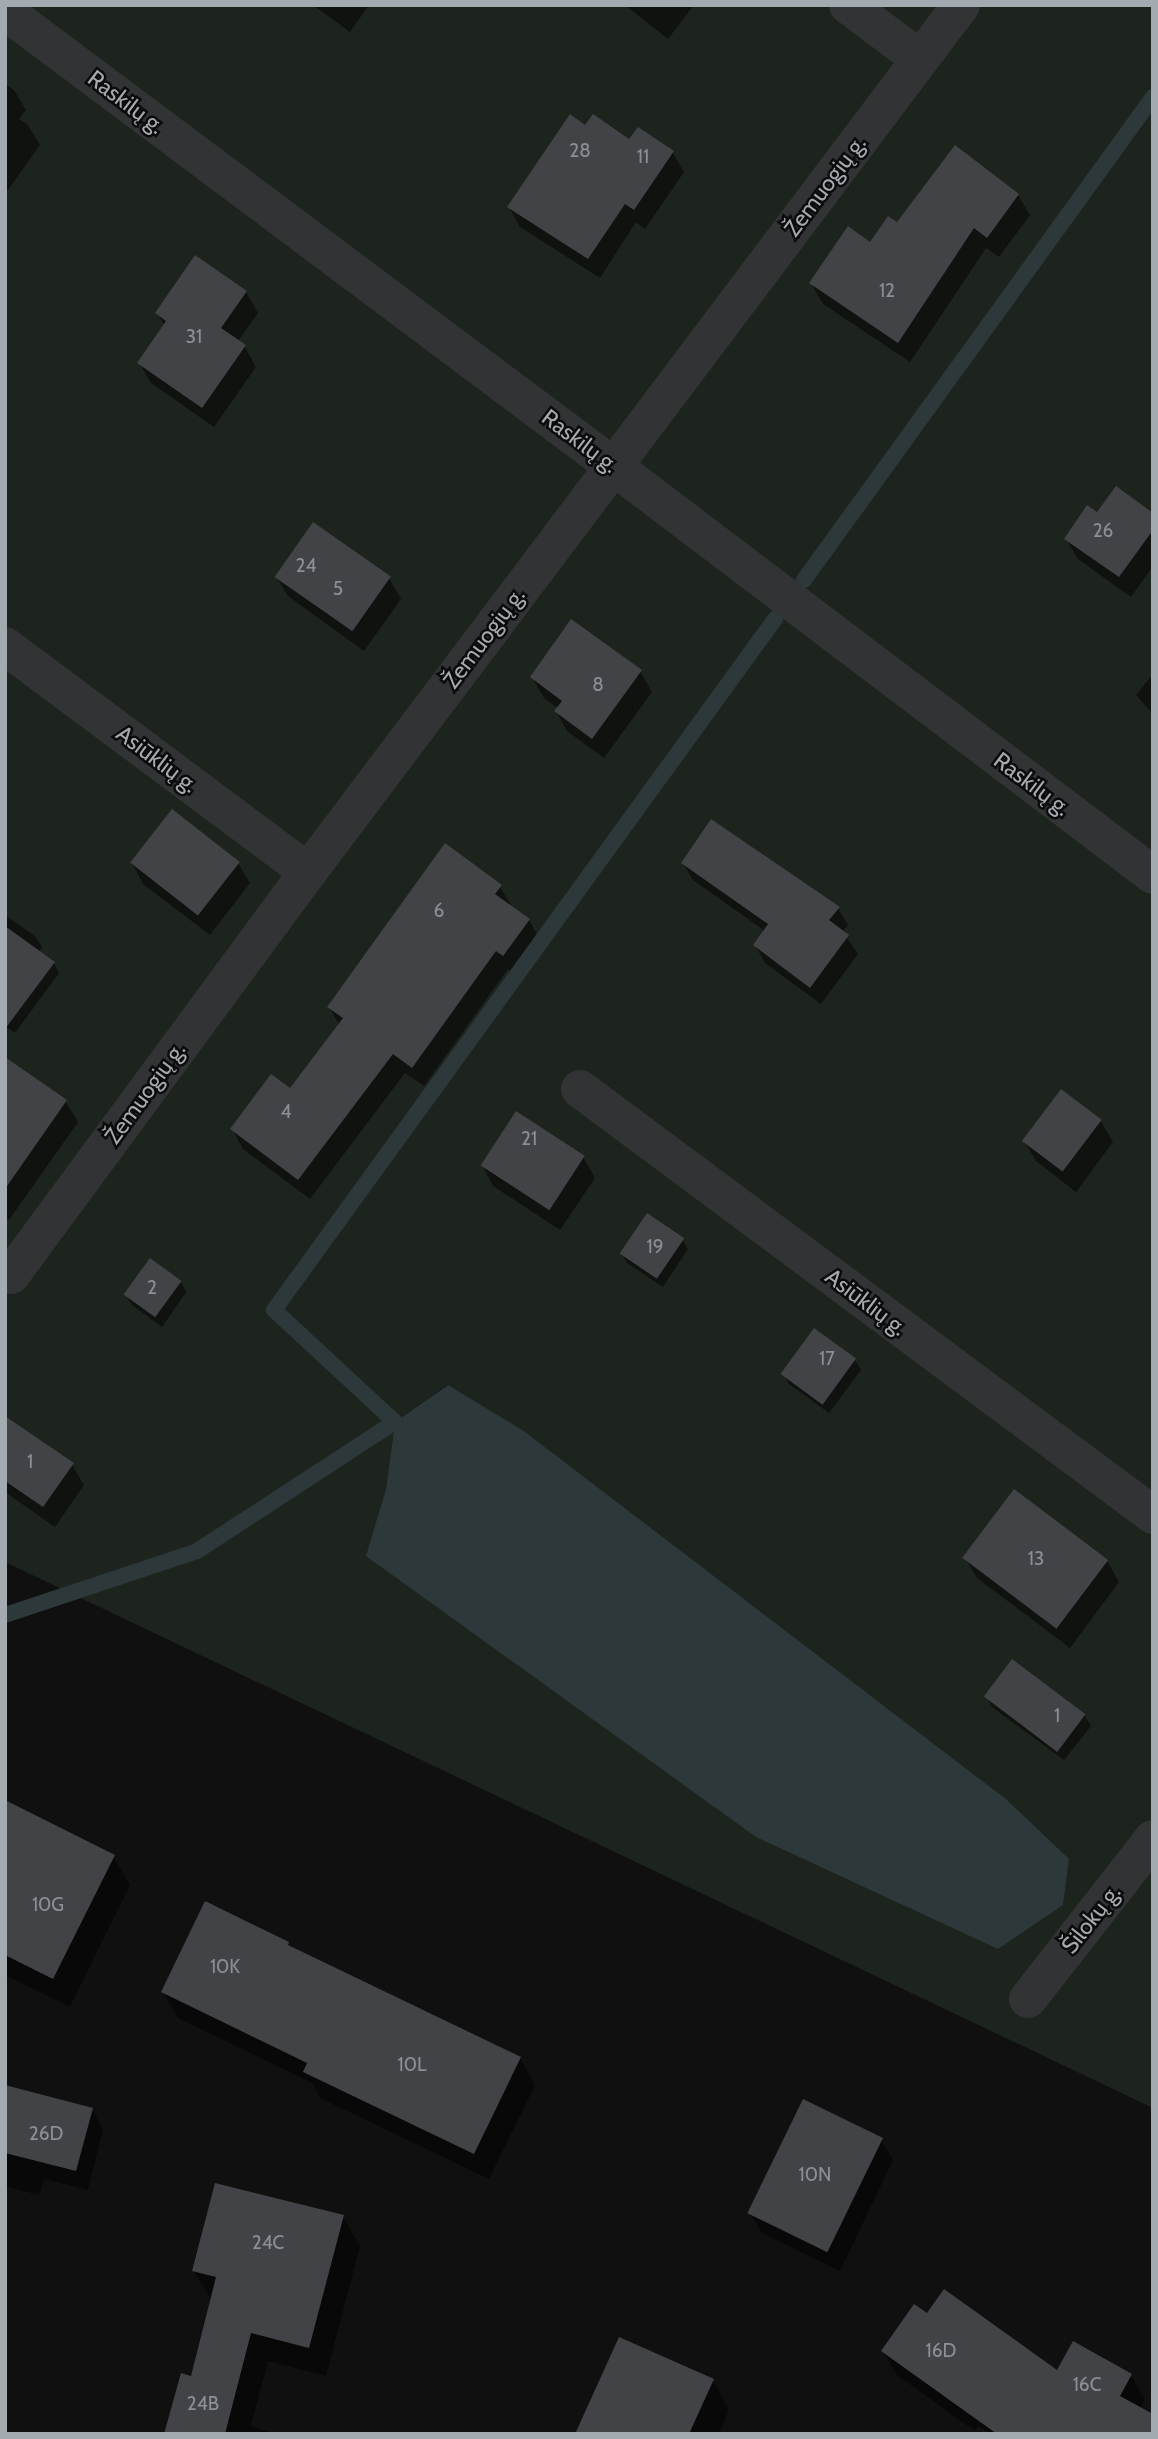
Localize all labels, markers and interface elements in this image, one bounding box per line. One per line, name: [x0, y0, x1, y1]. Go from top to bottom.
street label: Raskilų g.: [82, 64, 170, 140]
street label: Žemuogių g.: [778, 130, 872, 242]
house number: 28: [569, 140, 591, 162]
house number: 11: [637, 146, 649, 168]
house number: 12: [879, 280, 895, 302]
house number: 31: [186, 326, 202, 348]
street label: Raskilų g.: [536, 403, 624, 479]
house number: 26: [1093, 520, 1113, 542]
house number: 24: [296, 555, 316, 577]
house number: 5: [333, 578, 343, 600]
street label: Žemuogių g.: [437, 582, 531, 694]
house number: 8: [592, 674, 604, 696]
street label: Asiūklių g.: [111, 719, 203, 799]
street label: Raskilų g.: [988, 746, 1076, 822]
house number: 6: [434, 900, 444, 922]
street label: Žemuogių g.: [99, 1037, 191, 1149]
house number: 4: [281, 1101, 291, 1123]
house number: 21: [521, 1128, 537, 1150]
house number: 19: [647, 1236, 663, 1258]
street label: Asiūklių g.: [820, 1262, 912, 1342]
house number: 2: [147, 1277, 157, 1299]
house number: 17: [819, 1348, 835, 1370]
house number: 1: [27, 1451, 33, 1473]
house number: 13: [1028, 1548, 1044, 1570]
house number: 1: [1054, 1705, 1060, 1727]
street label: Šilokų g.: [1056, 1879, 1126, 1959]
house number: 10G: [32, 1894, 64, 1916]
house number: 10K: [210, 1956, 240, 1978]
house number: 10L: [398, 2054, 426, 2076]
house number: 26D: [29, 2123, 63, 2145]
house number: 10N: [799, 2164, 831, 2186]
house number: 24C: [252, 2232, 284, 2254]
house number: 16D: [926, 2340, 956, 2362]
house number: 16C: [1073, 2374, 1101, 2396]
house number: 24B: [187, 2393, 219, 2415]

